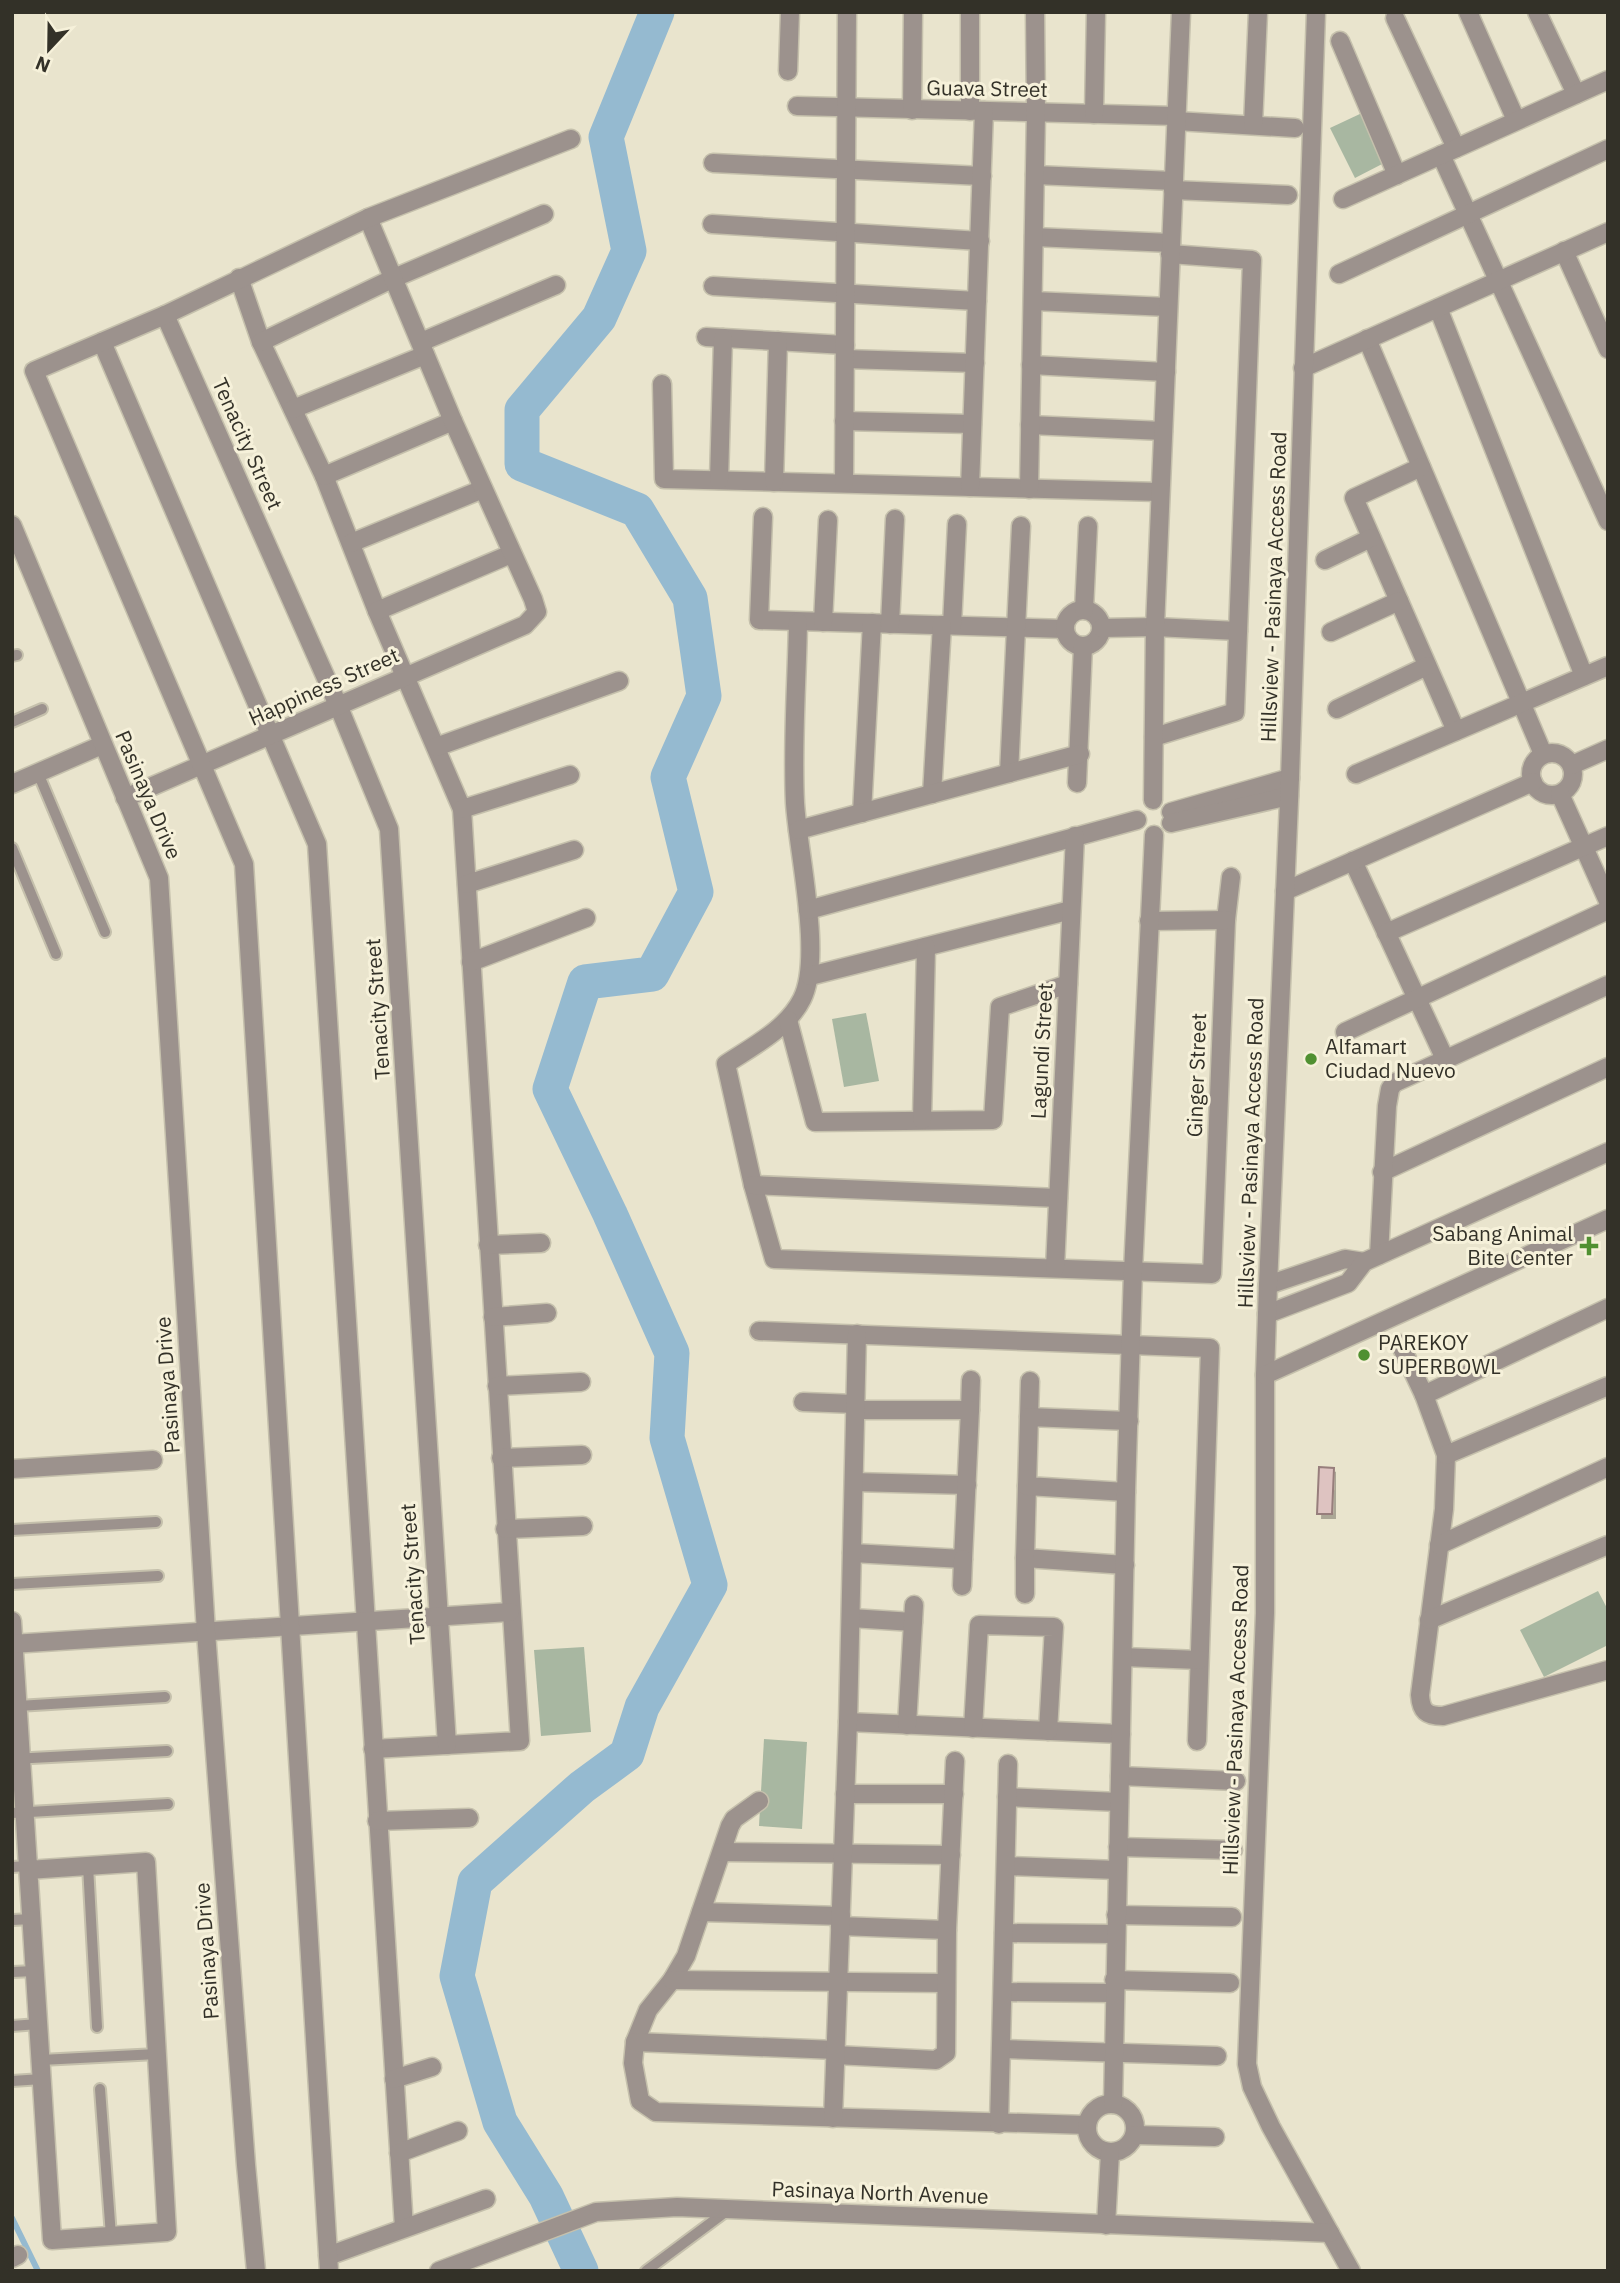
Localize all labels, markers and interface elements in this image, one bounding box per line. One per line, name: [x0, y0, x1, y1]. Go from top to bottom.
north arrow: [14, 14, 84, 84]
text: N: [32, 51, 54, 78]
street label: Guava Street: [926, 73, 1048, 103]
street label: Tenacity Street: [206, 373, 289, 514]
street label: Hillsview - Pasinaya Access Road: [1254, 431, 1292, 743]
street label: Happiness Street: [244, 640, 403, 732]
street label: Pasinaya Drive: [109, 726, 189, 863]
street label: Tenacity Street: [358, 937, 396, 1081]
street label: Lagundi Street: [1023, 982, 1059, 1120]
street label: Hillsview - Pasinaya Access Road: [1231, 997, 1269, 1309]
street label: Ginger Street: [1180, 1012, 1212, 1138]
place label: Alfamart Ciudad Nuevo: [1325, 1032, 1456, 1084]
marker: Alfamart Ciudad Nuevo: [1303, 1051, 1319, 1067]
place label: Sabang Animal Bite Center: [1432, 1219, 1573, 1271]
marker: Sabang Animal Bite Center: [1579, 1236, 1599, 1256]
street label: Pasinaya Drive: [148, 1316, 186, 1455]
place label: PAREKOY SUPERBOWL: [1378, 1328, 1501, 1380]
marker: PAREKOY SUPERBOWL: [1356, 1347, 1372, 1363]
street label: Tenacity Street: [393, 1502, 431, 1646]
street label: Hillsview - Pasinaya Access Road: [1216, 1564, 1254, 1876]
street label: Pasinaya Drive: [187, 1882, 225, 2021]
street label: Pasinaya North Avenue: [771, 2174, 989, 2210]

